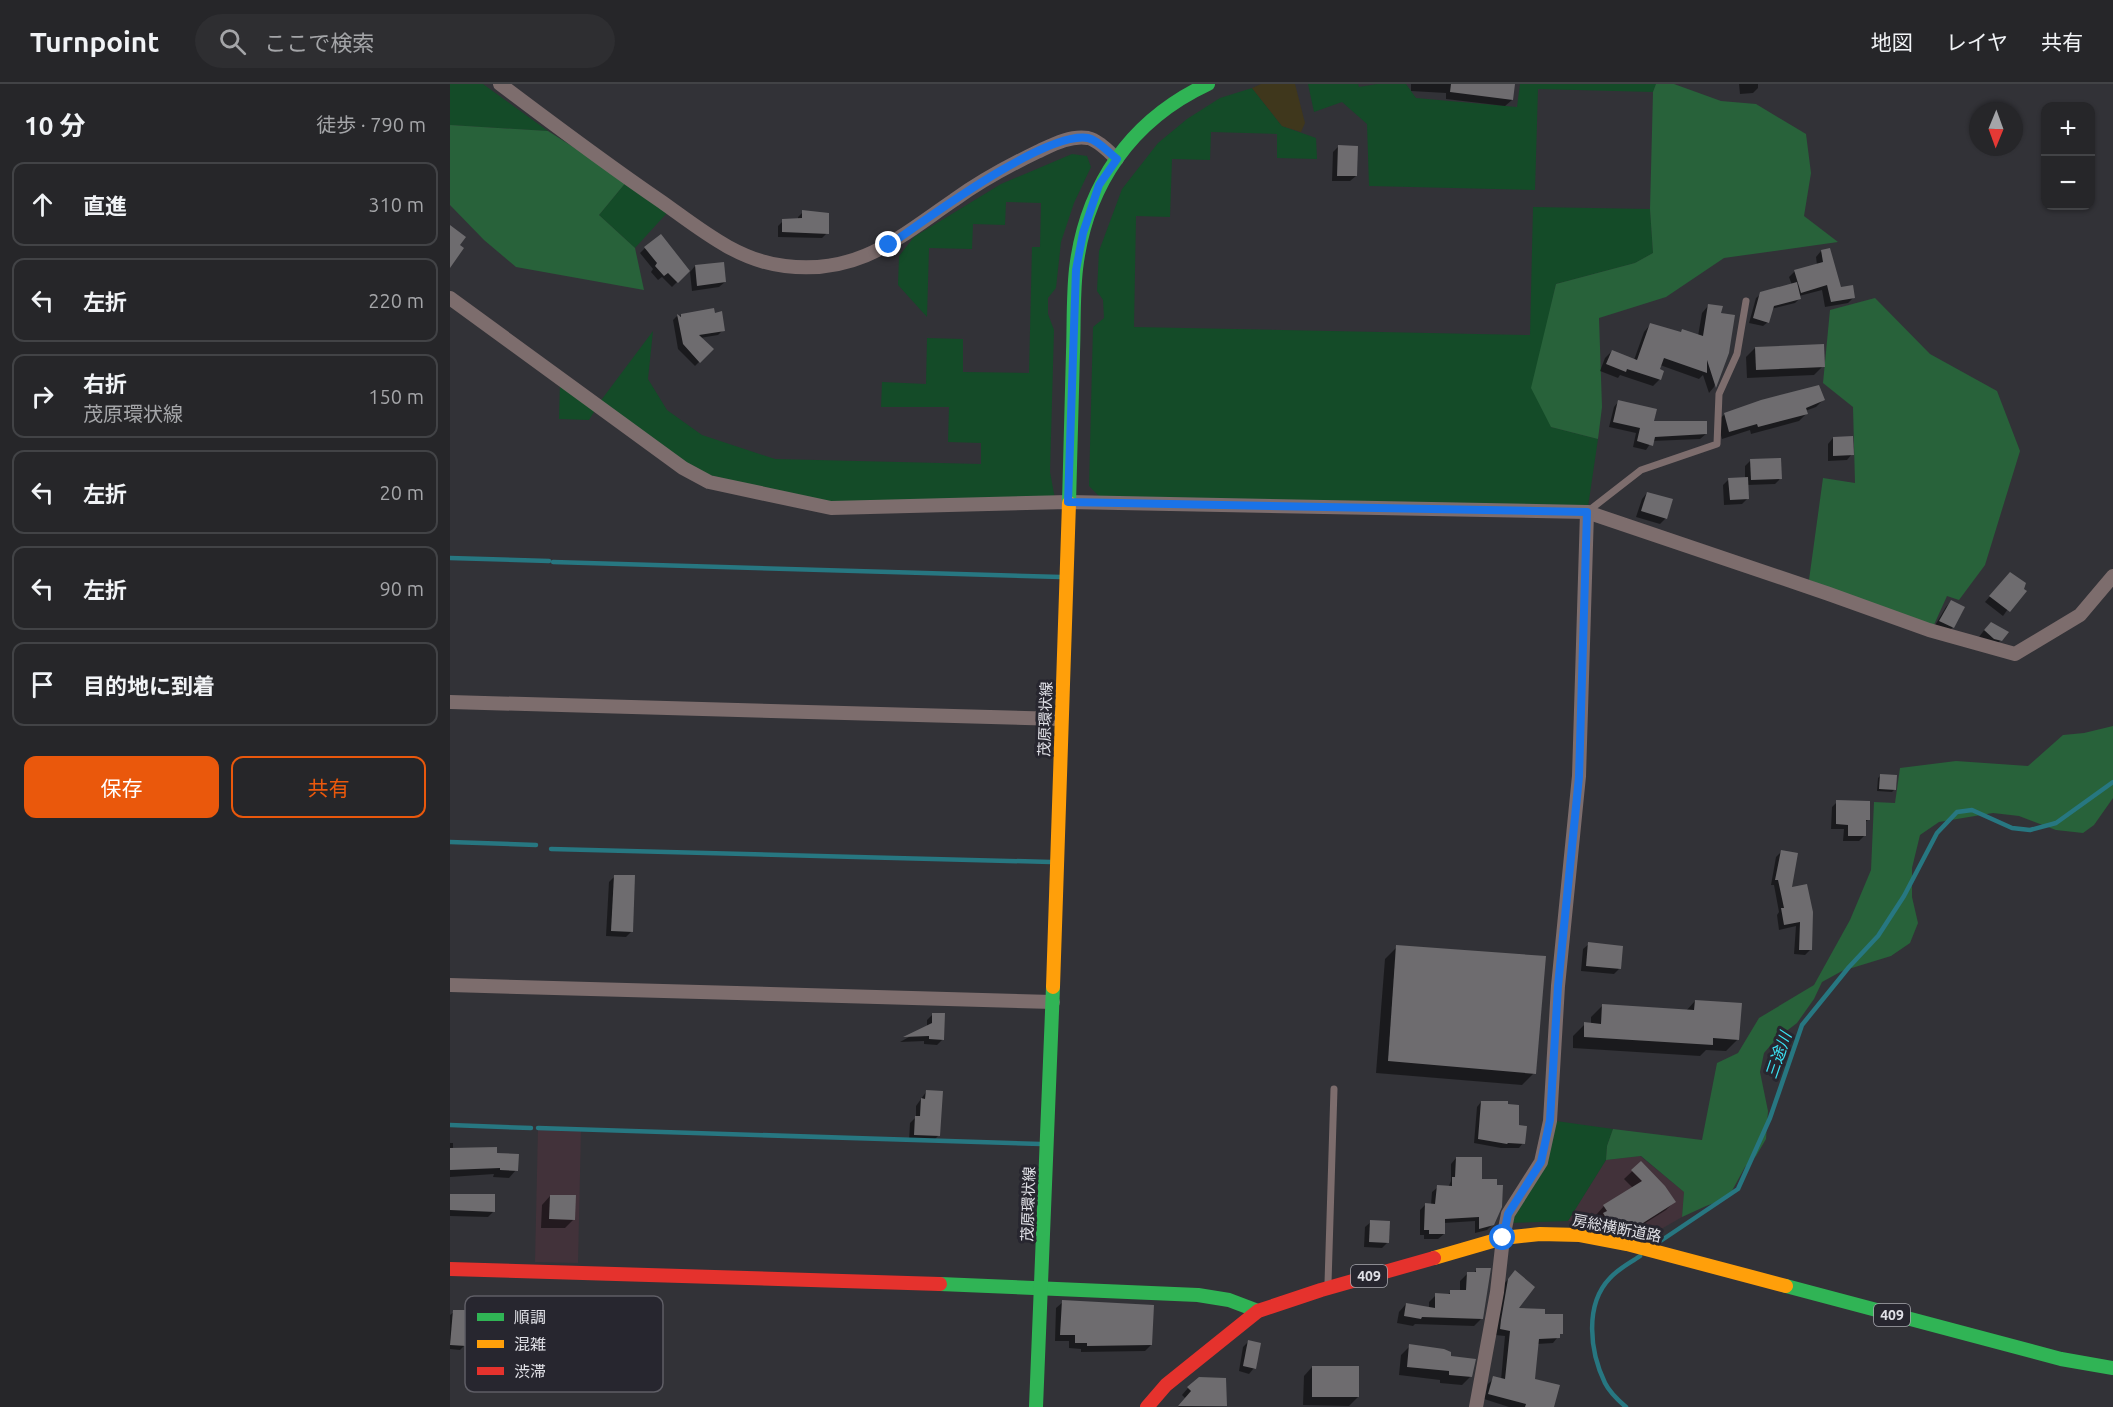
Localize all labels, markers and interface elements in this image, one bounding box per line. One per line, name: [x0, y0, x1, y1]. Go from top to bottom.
search box: [195, 14, 615, 68]
icon: search: [216, 25, 249, 58]
text: Turnpoint: [30, 26, 159, 57]
text: ここで検索: [264, 30, 374, 55]
text: 地図: [1871, 30, 1913, 54]
text: レイヤ: [1946, 30, 2008, 54]
text: 共有: [2041, 30, 2083, 54]
north arrow: [1969, 102, 2023, 156]
map controls: [2041, 102, 2095, 210]
button: +: [2041, 102, 2095, 156]
text: 10 分: [24, 111, 86, 140]
text: 徒歩 · 790 m: [316, 113, 426, 136]
button: −: [2041, 156, 2095, 210]
icon: ahead: [26, 188, 59, 221]
text: 直進: [83, 193, 127, 218]
text: 310 m: [368, 193, 424, 216]
route end: [875, 231, 901, 257]
icon: left: [26, 284, 59, 317]
text: 左折: [83, 289, 127, 314]
text: 220 m: [368, 289, 424, 312]
text: 右折: [83, 371, 127, 396]
icon: right: [26, 380, 59, 413]
text: 150 m: [368, 385, 424, 408]
text: 茂原環状線: [83, 402, 183, 425]
icon: left: [26, 476, 59, 509]
text: 左折: [83, 481, 127, 506]
text: 20 m: [380, 481, 424, 504]
icon: left: [26, 572, 59, 605]
text: 左折: [83, 577, 127, 602]
text: 90 m: [380, 577, 424, 600]
icon: arrive: [26, 668, 59, 701]
text: 目的地に到着: [83, 673, 215, 698]
street label: 茂原環状線: [1035, 681, 1055, 757]
button: 保存: [24, 756, 219, 818]
button: 共有: [231, 756, 426, 818]
water label: 三途川: [1762, 1027, 1795, 1081]
street label: 茂原環状線: [1018, 1166, 1038, 1242]
street label: 房総横断道路: [1571, 1211, 1663, 1245]
route start: [1489, 1224, 1515, 1250]
road number: 409: [1351, 1265, 1387, 1287]
legend: [465, 1296, 663, 1392]
road number: 409: [1874, 1304, 1910, 1326]
text: 順調: [514, 1308, 546, 1326]
text: 混雑: [514, 1335, 546, 1353]
text: 渋滞: [514, 1362, 546, 1380]

